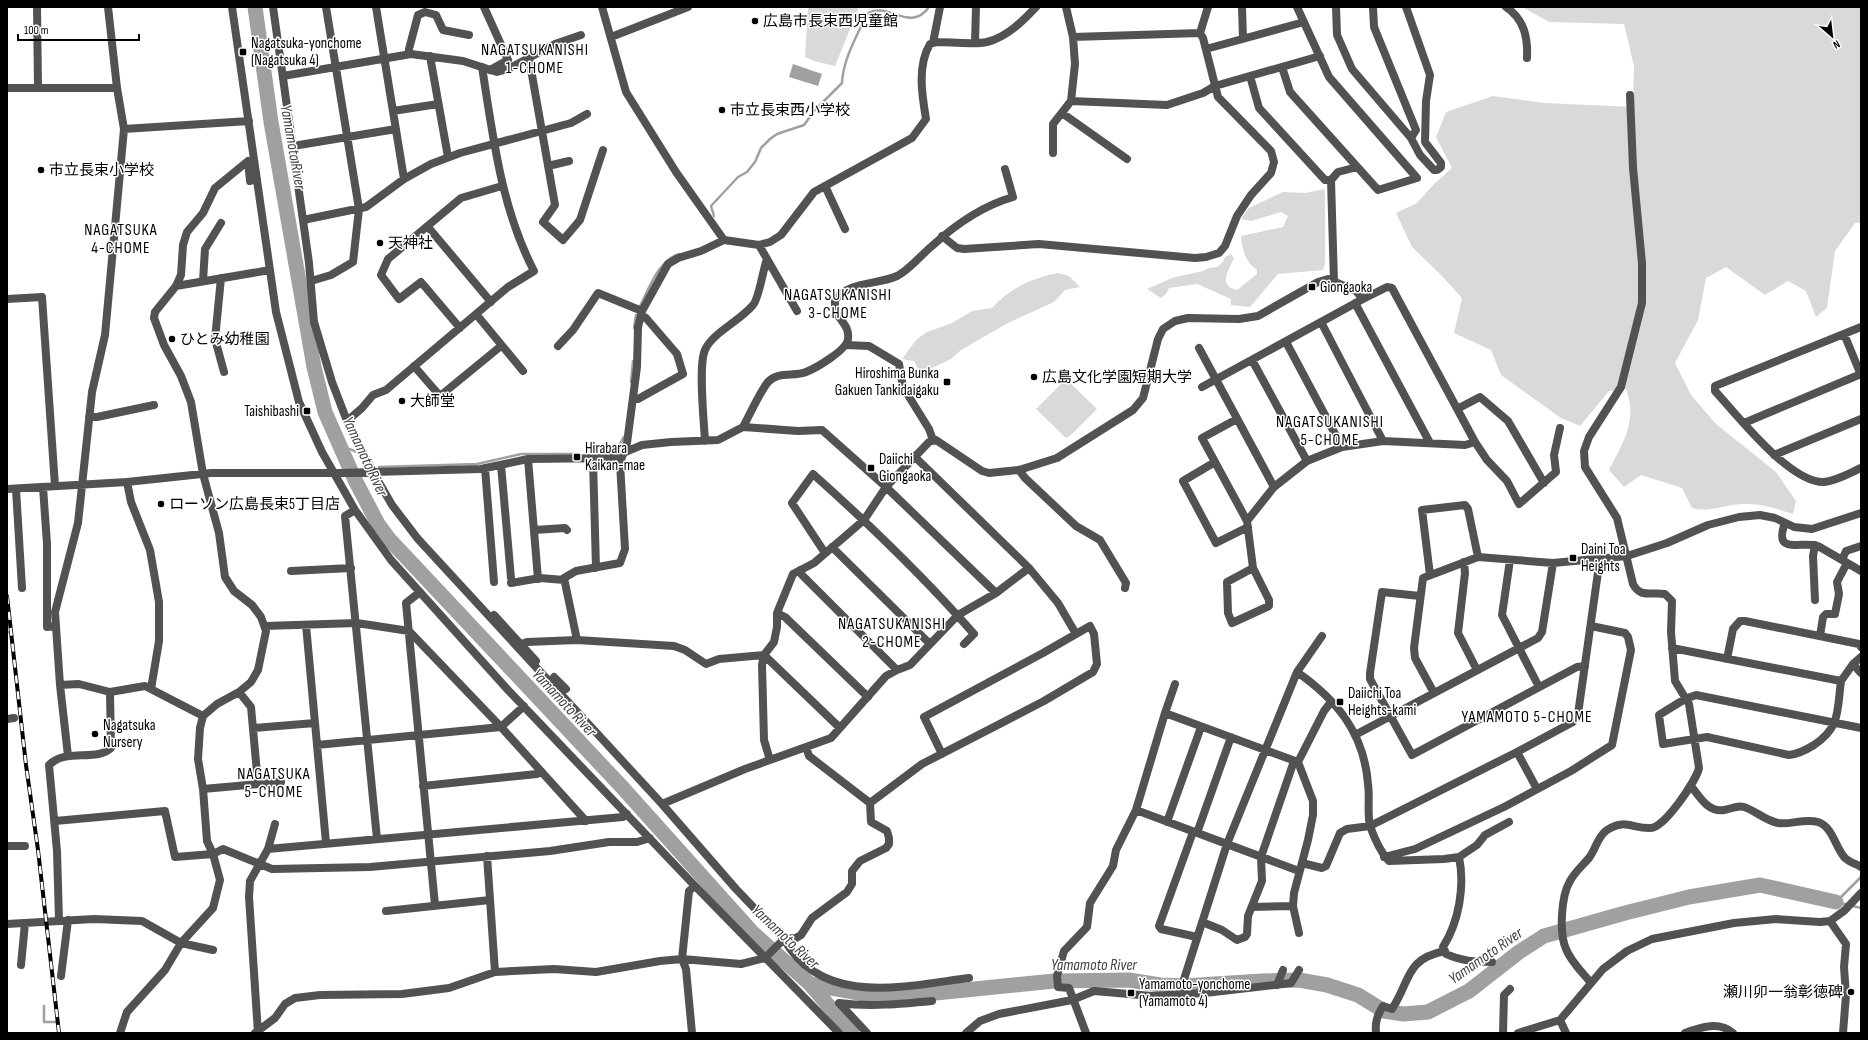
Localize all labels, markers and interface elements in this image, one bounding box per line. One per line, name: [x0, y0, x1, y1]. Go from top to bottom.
place label: 広島市長束西児童館: [763, 12, 898, 31]
scale bar: [18, 16, 139, 42]
marker: 広島市長束西児童館: [750, 16, 760, 26]
north arrow: [1812, 16, 1852, 56]
text: 100 m: [24, 23, 49, 38]
place label: Nagatsuka-yonchome (Nagatsuka 4): [251, 34, 362, 70]
text: N: [1831, 37, 1842, 52]
district label: NAGATSUKANISHI 1-CHOME: [481, 41, 589, 78]
marker: Nagatsuka-yonchome (Nagatsuka 4): [238, 47, 248, 57]
place label: 市立長束西小学校: [730, 101, 850, 120]
water label: Yamamoto River: [276, 103, 309, 192]
marker: 市立長束西小学校: [717, 105, 727, 115]
place label: 市立長束小学校: [49, 161, 154, 180]
marker: 市立長束小学校: [36, 165, 46, 175]
district label: NAGATSUKA 4-CHOME: [84, 221, 158, 258]
place label: 天神社: [388, 234, 433, 253]
marker: 天神社: [375, 238, 385, 248]
place label: Giongaoka: [1320, 278, 1372, 297]
marker: Giongaoka: [1307, 282, 1317, 292]
district label: NAGATSUKANISHI 3-CHOME: [784, 286, 892, 323]
place label: ひとみ幼稚園: [180, 330, 270, 349]
marker: ひとみ幼稚園: [167, 334, 177, 344]
place label: Hiroshima Bunka Gakuen Tankidaigaku: [835, 364, 939, 400]
place label: 広島文化学園短期大学: [1042, 368, 1192, 387]
marker: 広島文化学園短期大学: [1029, 372, 1039, 382]
marker: Hiroshima Bunka Gakuen Tankidaigaku: [942, 377, 952, 387]
place label: 大師堂: [410, 392, 455, 411]
marker: 大師堂: [397, 396, 407, 406]
place label: Taishibashi: [244, 402, 299, 421]
marker: Taishibashi: [302, 406, 312, 416]
district label: NAGATSUKANISHI 5-CHOME: [1276, 413, 1384, 450]
water label: Yamamoto River: [338, 414, 392, 500]
place label: Hirabara Kaikan-mae: [585, 439, 645, 475]
place label: Daiichi Giongaoka: [879, 450, 931, 486]
marker: Hirabara Kaikan-mae: [572, 452, 582, 462]
marker: Daiichi Giongaoka: [866, 463, 876, 473]
place label: ローソン広島長束5丁目店: [169, 495, 340, 514]
marker: ローソン広島長束5丁目店: [156, 499, 166, 509]
place label: Daini Toa Heights: [1581, 540, 1626, 576]
marker: Daini Toa Heights: [1568, 553, 1578, 563]
district label: NAGATSUKANISHI 2-CHOME: [838, 615, 946, 652]
water label: Yamamoto River: [528, 665, 600, 741]
place label: Daiichi Toa Heights-kami: [1348, 684, 1416, 720]
marker: Daiichi Toa Heights-kami: [1335, 697, 1345, 707]
district label: YAMAMOTO 5-CHOME: [1461, 708, 1593, 727]
place label: Nagatsuka Nursery: [103, 716, 156, 752]
marker: Nagatsuka Nursery: [90, 729, 100, 739]
district label: NAGATSUKA 5-CHOME: [237, 765, 311, 802]
water label: Yamamoto River: [747, 901, 823, 974]
water label: Yamamoto River: [1445, 924, 1527, 989]
water label: Yamamoto River: [1051, 956, 1137, 975]
place label: Yamamoto-yonchome (Yamamoto 4): [1139, 975, 1250, 1011]
place label: 瀬川卯一翁彰徳碑: [1723, 983, 1843, 1002]
marker: 瀬川卯一翁彰徳碑: [1846, 987, 1856, 997]
marker: Yamamoto-yonchome (Yamamoto 4): [1126, 988, 1136, 998]

